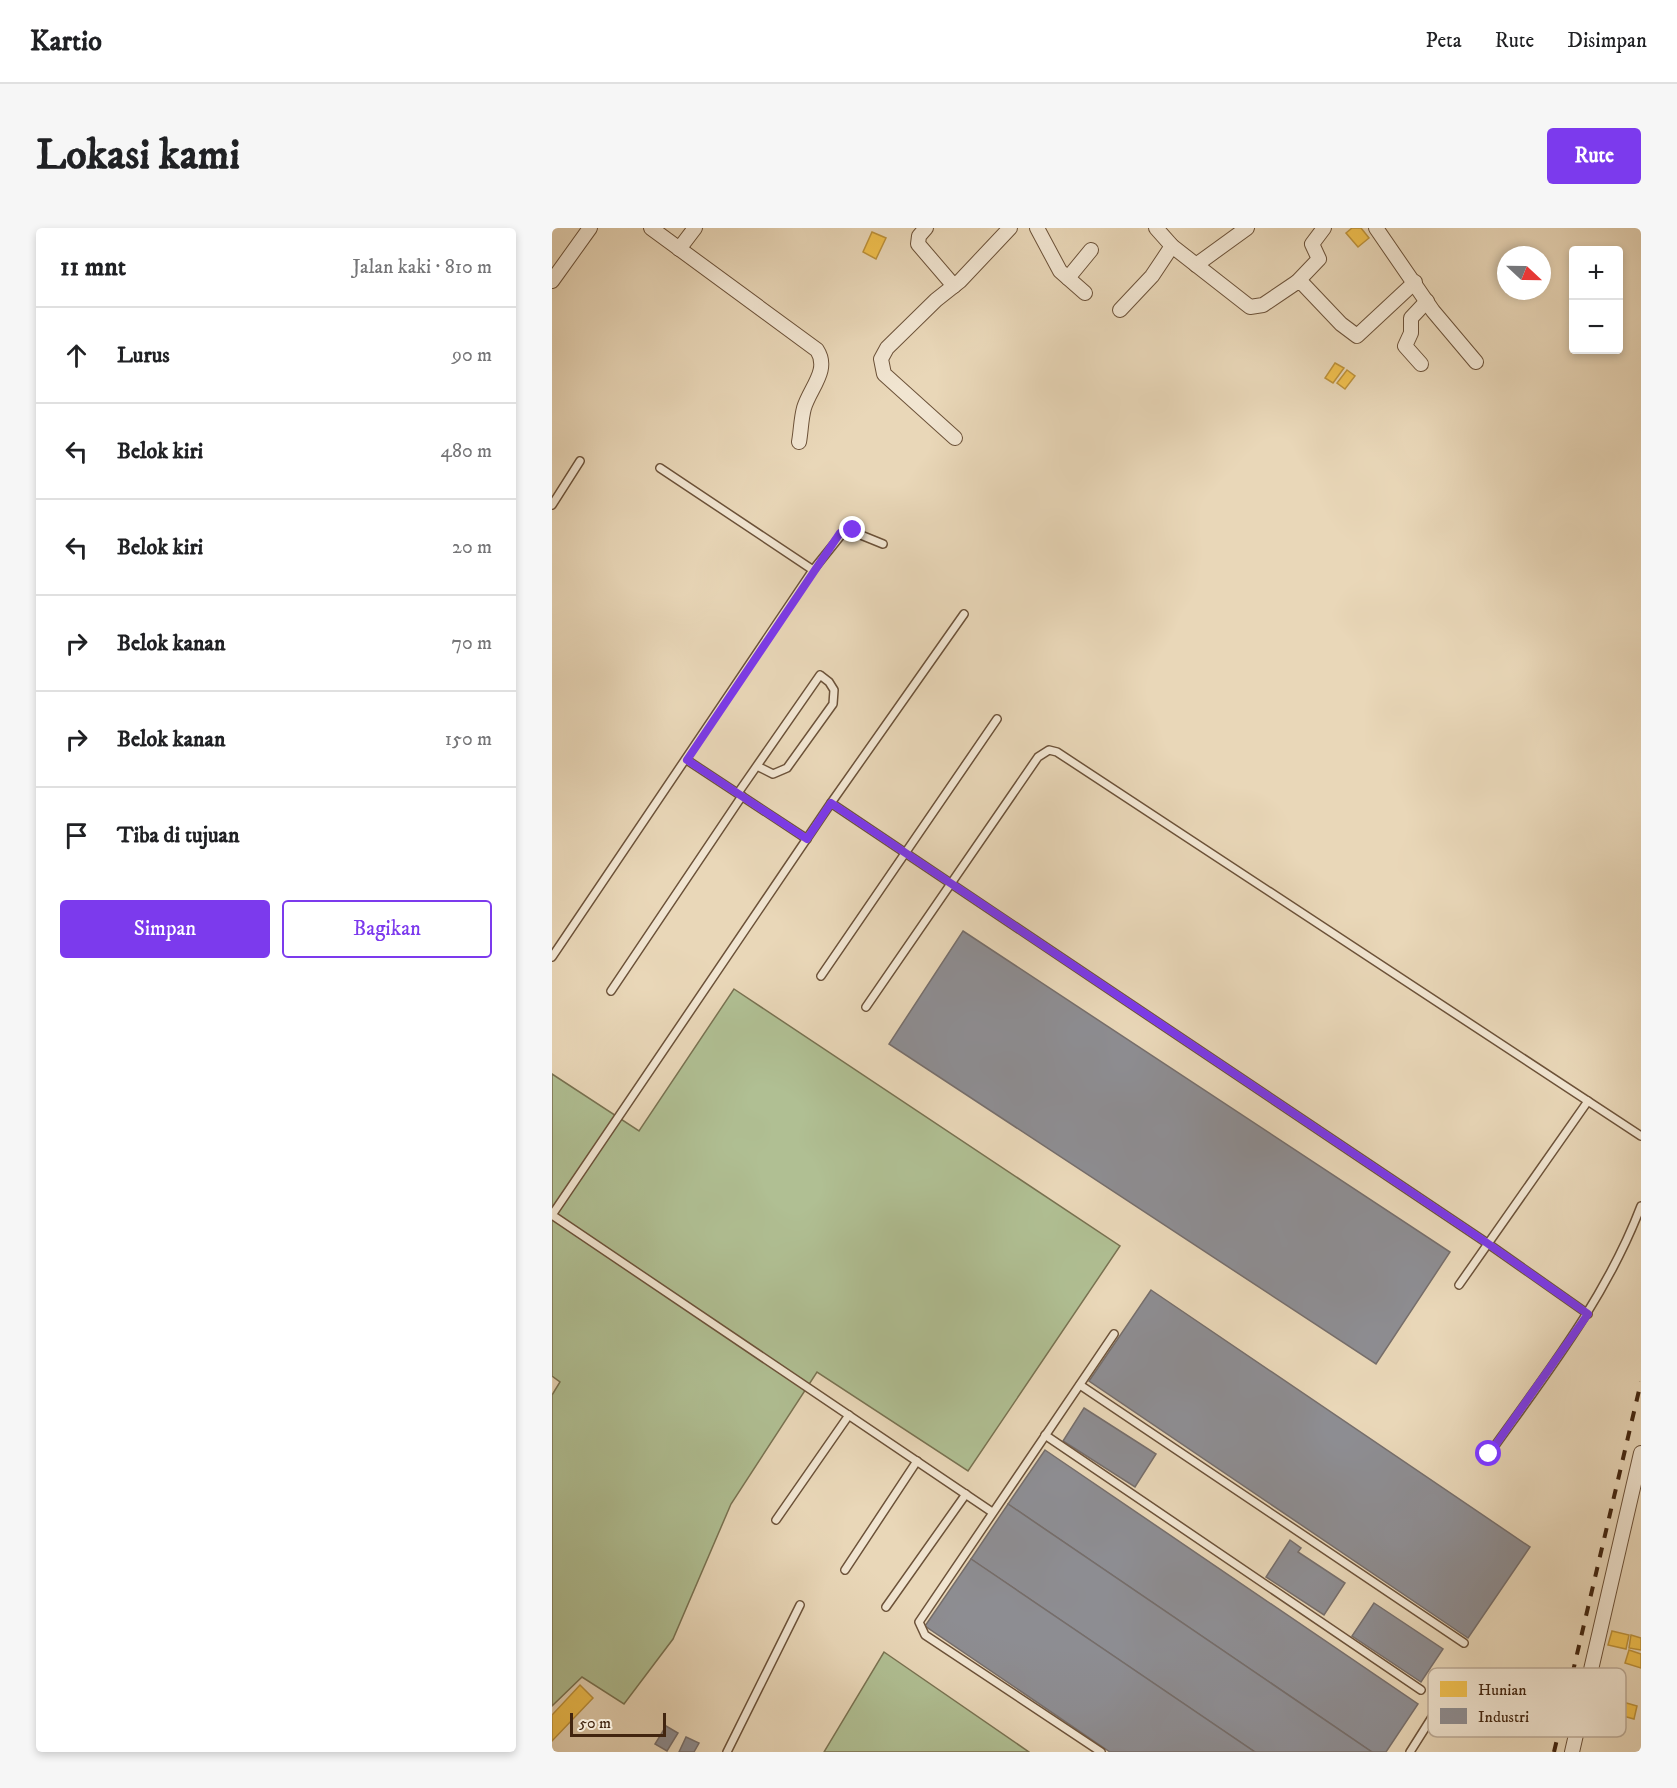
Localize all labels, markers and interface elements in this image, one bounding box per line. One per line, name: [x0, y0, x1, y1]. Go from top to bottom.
text: Kartio: [30, 24, 102, 59]
text: Peta: [1426, 28, 1462, 54]
text: Rute: [1495, 28, 1534, 54]
text: Disimpan: [1567, 28, 1647, 54]
button: Rute: [1547, 128, 1641, 184]
text: Lokasi kami: [36, 130, 240, 182]
north arrow: [1497, 246, 1551, 300]
map controls: [1569, 246, 1623, 354]
button: +: [1569, 246, 1623, 300]
text: 11 mnt: [60, 251, 126, 284]
text: Jalan kaki · 810 m: [352, 255, 492, 280]
button: −: [1569, 300, 1623, 354]
icon: ahead: [60, 339, 93, 372]
text: Lurus: [117, 342, 170, 369]
text: 90 m: [452, 343, 492, 368]
icon: left: [60, 435, 93, 468]
text: Belok kiri: [117, 438, 203, 465]
text: 480 m: [440, 439, 492, 464]
route end: [839, 516, 865, 542]
icon: left: [60, 531, 93, 564]
text: Belok kiri: [117, 534, 203, 561]
text: 20 m: [452, 535, 492, 560]
icon: right: [60, 627, 93, 660]
text: Belok kanan: [117, 630, 225, 657]
text: 70 m: [451, 631, 492, 656]
icon: right: [60, 723, 93, 756]
text: Belok kanan: [117, 726, 225, 753]
text: 150 m: [445, 727, 492, 752]
icon: arrive: [60, 819, 93, 852]
text: Tiba di tujuan: [117, 822, 239, 849]
button: Simpan: [60, 900, 270, 958]
button: Bagikan: [282, 900, 492, 958]
route start: [1475, 1440, 1501, 1466]
legend: [1428, 1668, 1626, 1737]
text: Hunian: [1478, 1680, 1527, 1700]
text: Industri: [1478, 1707, 1529, 1727]
scale bar: [570, 1710, 666, 1738]
text: 50 m: [579, 1713, 611, 1733]

